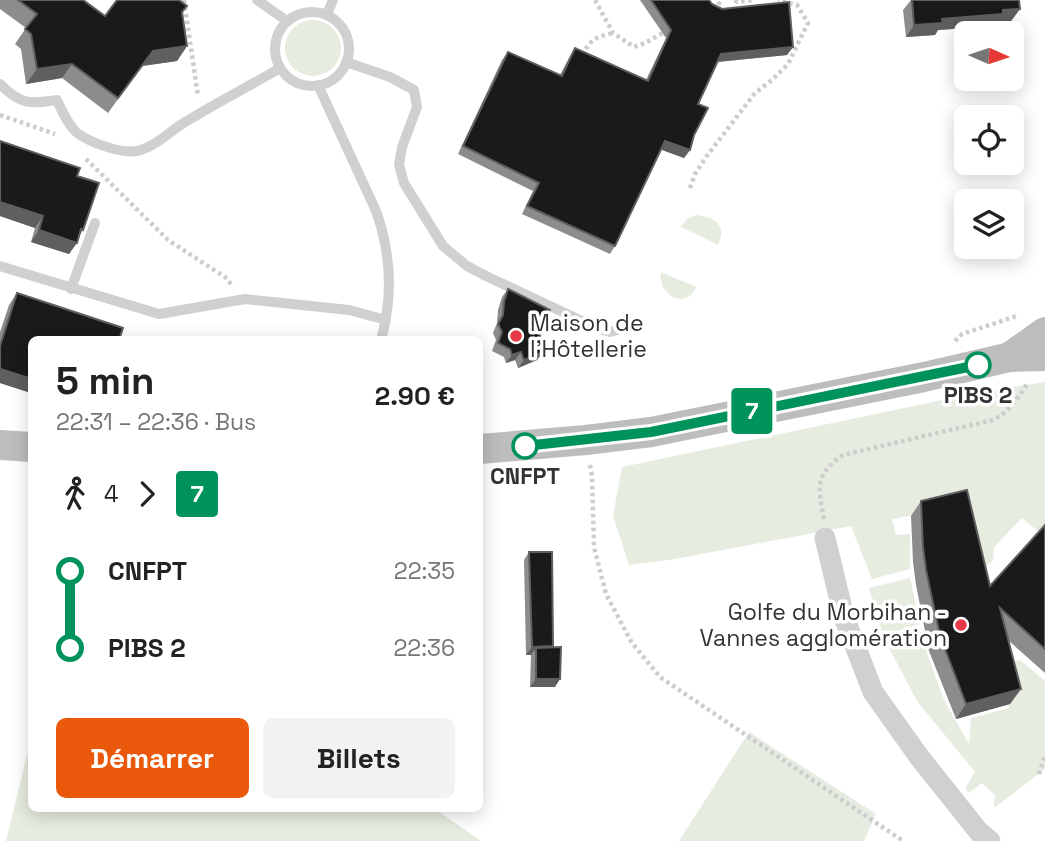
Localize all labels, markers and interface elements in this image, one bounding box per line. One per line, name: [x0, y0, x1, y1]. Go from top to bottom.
north arrow: [954, 21, 1024, 91]
map controls: [954, 21, 1024, 259]
button: locate: [954, 105, 1024, 175]
button: layers: [954, 189, 1024, 259]
place label: Maison de l'Hôtellerie: [530, 308, 647, 364]
marker: Maison de l'Hôtellerie: [508, 328, 524, 344]
marker: PIBS 2: [965, 352, 991, 378]
text: 5 min: [56, 357, 154, 405]
text: 2.90 €: [375, 379, 455, 413]
place label: PIBS 2: [944, 380, 1012, 410]
line badge: 7: [729, 388, 775, 434]
text: 7: [745, 395, 759, 426]
text: 22:31 – 22:36 · Bus: [56, 407, 256, 437]
marker: CNFPT: [512, 433, 538, 459]
place label: CNFPT: [490, 461, 560, 491]
icon: walk: [56, 475, 94, 513]
icon: forward: [128, 475, 166, 513]
text: 7: [190, 478, 204, 509]
text: 4: [104, 479, 118, 509]
text: CNFPT: [108, 554, 187, 588]
text: 22:35: [394, 556, 455, 586]
place label: Golfe du Morbihan - Vannes agglomération: [700, 597, 947, 653]
marker: Golfe du Morbihan - Vannes agglomération: [953, 617, 969, 633]
text: PIBS 2: [108, 631, 186, 665]
text: 22:36: [393, 633, 455, 663]
button: Démarrer: [56, 718, 249, 798]
button: Billets: [263, 718, 455, 798]

